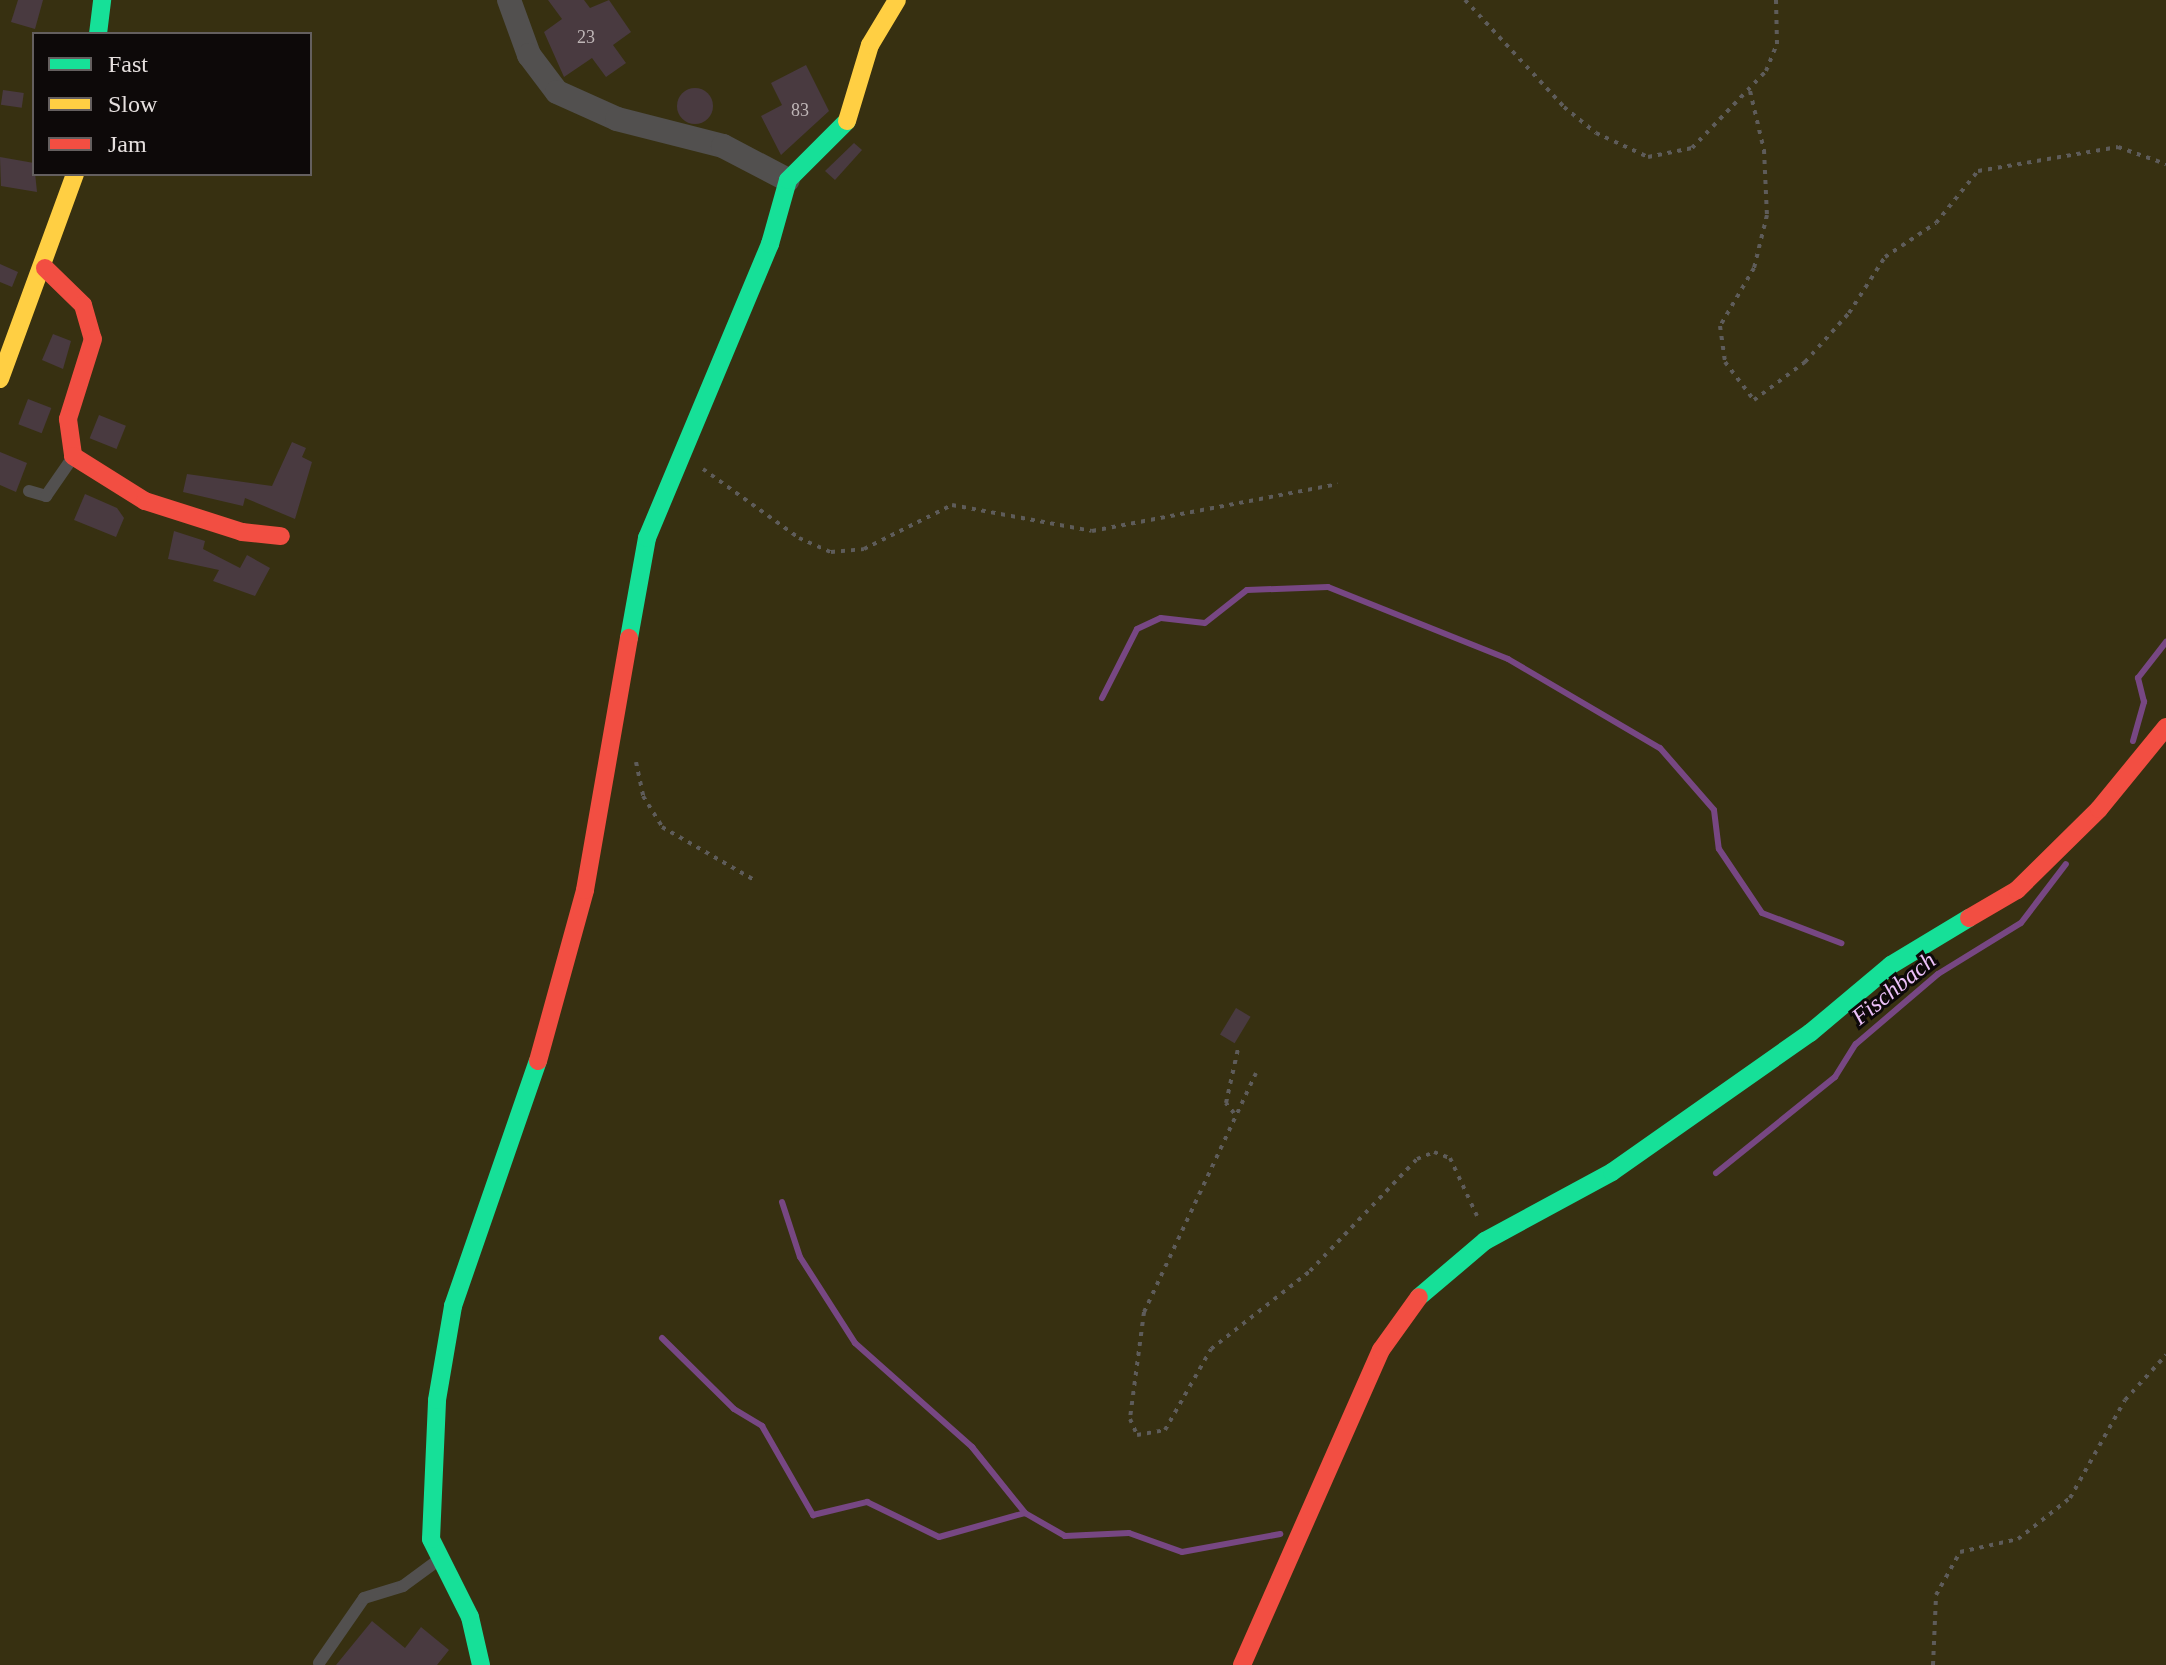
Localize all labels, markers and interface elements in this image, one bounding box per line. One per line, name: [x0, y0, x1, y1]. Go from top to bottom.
house number: 23: [577, 26, 595, 48]
legend: [32, 32, 312, 176]
text: Fast: [108, 51, 148, 77]
text: Slow: [108, 91, 157, 117]
house number: 83: [791, 99, 809, 121]
text: Jam: [108, 131, 147, 157]
water label: Fischbach: [1846, 946, 1942, 1032]

